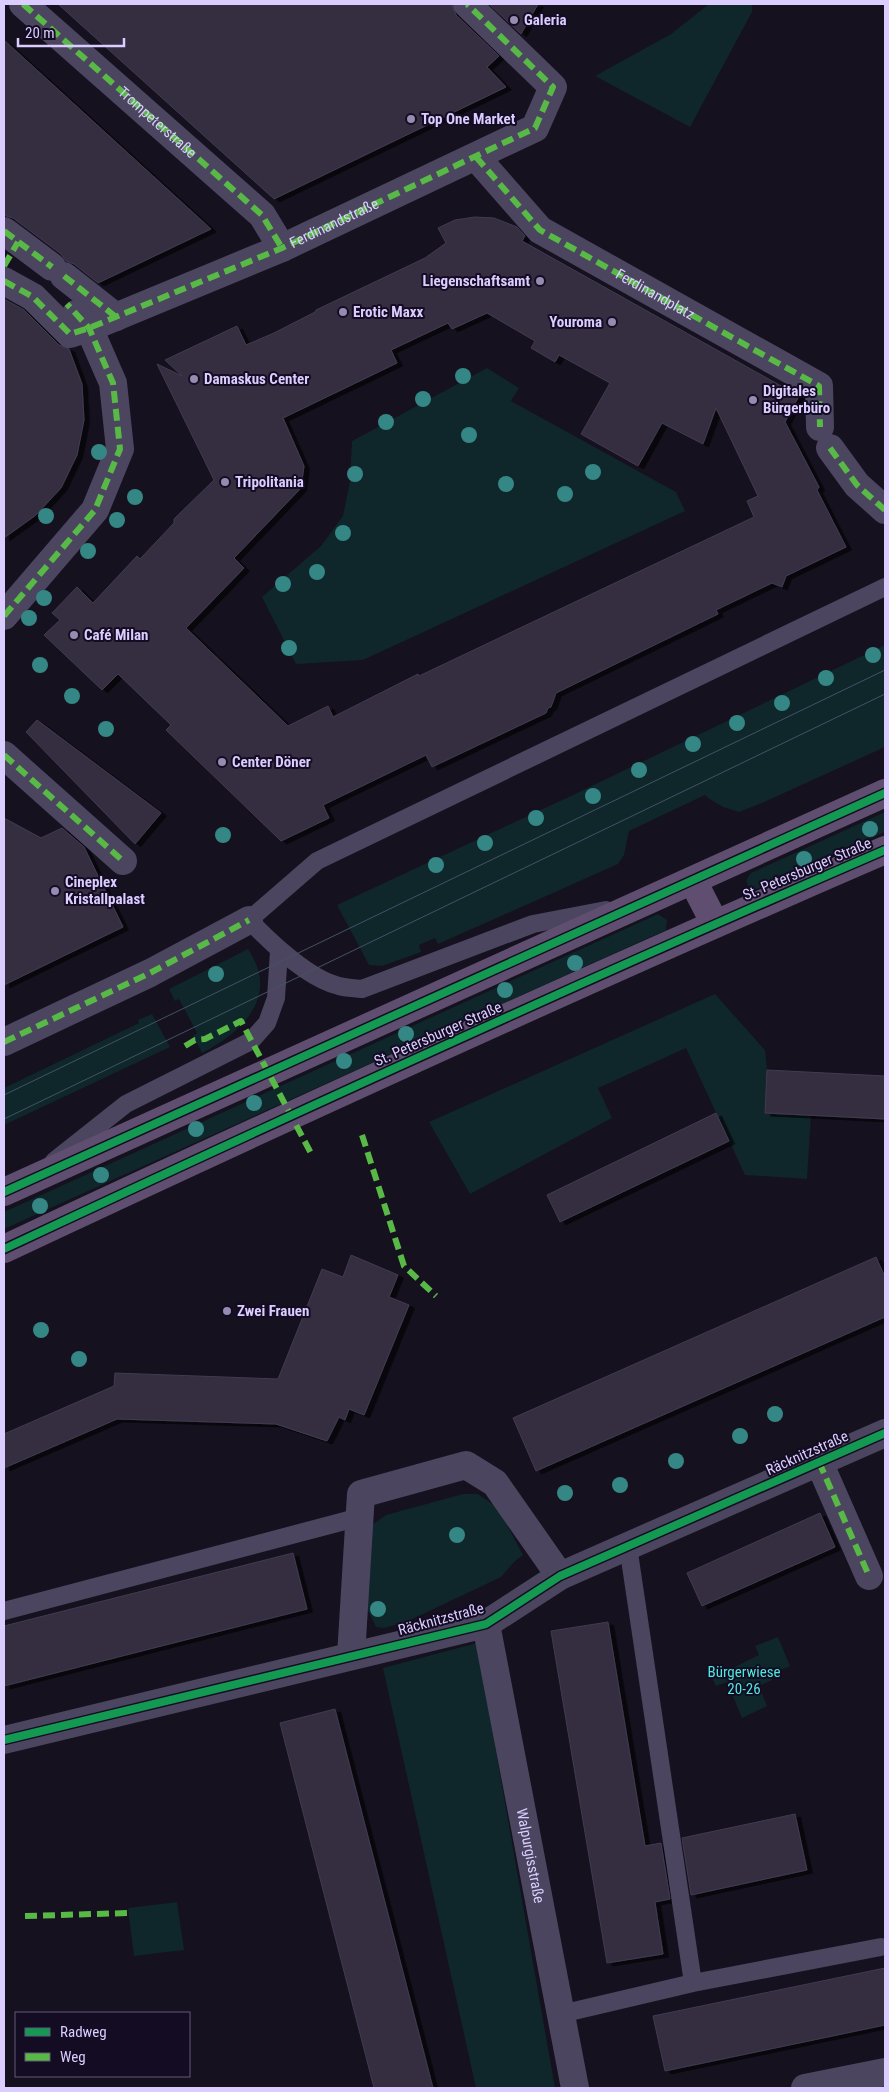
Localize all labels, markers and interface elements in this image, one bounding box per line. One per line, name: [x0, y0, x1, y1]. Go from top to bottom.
place label: Galeria: [524, 11, 567, 29]
marker: Galeria: [508, 14, 520, 26]
scale bar: [18, 15, 124, 47]
text: 20 m: [25, 24, 55, 42]
street label: Trompeterstraße: [114, 83, 200, 162]
place label: Top One Market: [421, 110, 516, 128]
marker: Top One Market: [405, 113, 417, 125]
street label: Ferdinandstraße: [287, 195, 381, 252]
street label: Ferdinandplatz: [612, 265, 698, 324]
place label: Liegenschaftsamt: [422, 272, 530, 290]
marker: Liegenschaftsamt: [534, 275, 546, 287]
place label: Erotic Maxx: [353, 303, 423, 321]
marker: Erotic Maxx: [337, 306, 349, 318]
place label: Youroma: [549, 313, 602, 331]
marker: Youroma: [606, 316, 618, 328]
place label: Damaskus Center: [204, 370, 309, 388]
marker: Damaskus Center: [188, 373, 200, 385]
place label: Digitales Bürgerbüro: [763, 382, 830, 417]
marker: Digitales Bürgerbüro: [747, 394, 759, 406]
place label: Tripolitania: [235, 473, 304, 491]
marker: Tripolitania: [219, 476, 231, 488]
place label: Café Milan: [84, 626, 148, 644]
marker: Café Milan: [68, 629, 80, 641]
place label: Center Döner: [232, 753, 311, 771]
marker: Center Döner: [216, 756, 228, 768]
street label: St. Petersburger Straße: [740, 834, 874, 904]
place label: Cineplex Kristallpalast: [65, 873, 145, 908]
marker: Cineplex Kristallpalast: [49, 885, 61, 897]
street label: St. Petersburger Straße: [371, 998, 505, 1070]
place label: Zwei Frauen: [237, 1302, 309, 1320]
marker: Zwei Frauen: [221, 1305, 233, 1317]
street label: Räcknitzstraße: [763, 1427, 851, 1479]
street label: Räcknitzstraße: [396, 1599, 486, 1639]
park label: Bürgerwiese 20-26: [707, 1663, 781, 1698]
street label: Walpurgisstraße: [513, 1807, 548, 1905]
legend: [15, 2012, 190, 2077]
text: Radweg: [60, 2023, 107, 2041]
text: Weg: [60, 2048, 86, 2066]

